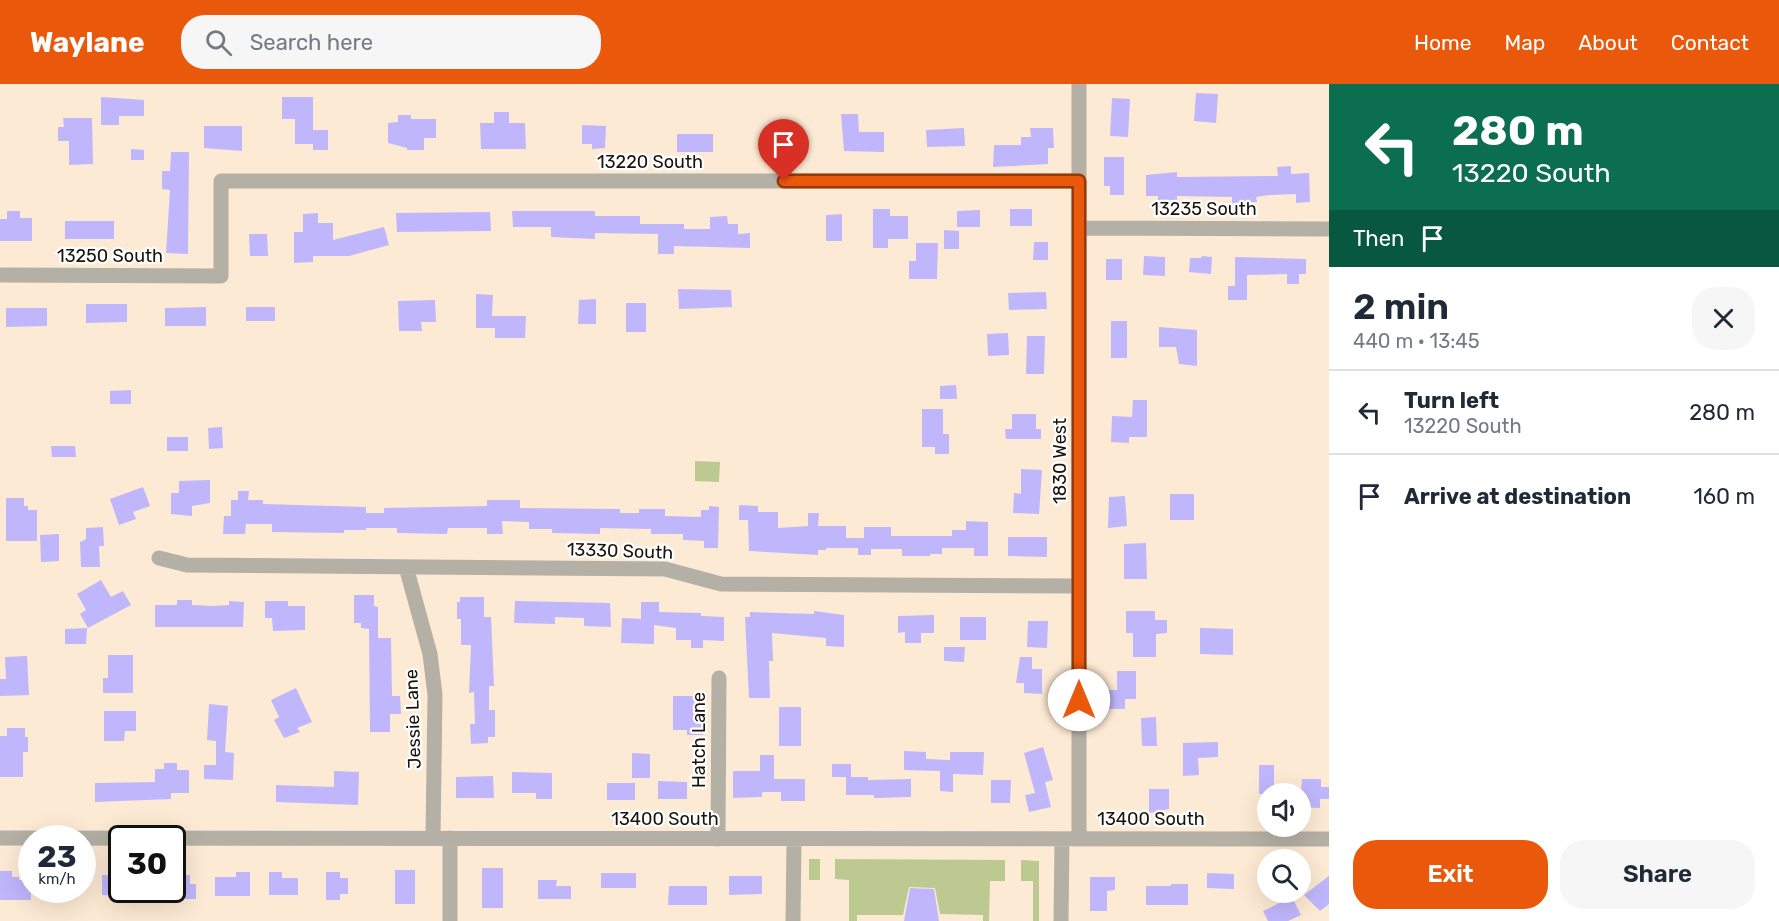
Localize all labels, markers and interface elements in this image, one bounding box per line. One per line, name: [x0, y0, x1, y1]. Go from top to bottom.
search box: [181, 15, 601, 69]
text: Waylane: [30, 26, 145, 59]
icon: search: [202, 26, 235, 59]
text: Search here: [250, 29, 373, 56]
text: Home: [1414, 30, 1471, 55]
text: Map: [1504, 30, 1545, 55]
text: About: [1578, 30, 1638, 55]
text: Contact: [1671, 30, 1749, 55]
text: 280 m: [1452, 106, 1584, 156]
icon: left: [1353, 108, 1431, 186]
pin: [758, 119, 809, 181]
icon: arrive: [767, 128, 800, 161]
street label: 13220 South: [597, 151, 703, 173]
text: 13220 South: [1452, 157, 1611, 189]
street label: 13235 South: [1151, 198, 1257, 220]
icon: arrive: [1416, 222, 1449, 255]
text: Then: [1353, 225, 1404, 252]
street label: 13250 South: [57, 245, 163, 267]
text: 2 min: [1353, 285, 1449, 328]
button: close: [1692, 287, 1755, 350]
text: 440 m · 13:45: [1353, 329, 1480, 353]
text: Turn left: [1404, 387, 1499, 414]
icon: left: [1353, 396, 1386, 429]
text: 280 m: [1689, 399, 1755, 426]
text: 13220 South: [1404, 414, 1522, 438]
street label: 1830 West: [1049, 418, 1071, 504]
icon: arrive: [1353, 480, 1386, 513]
text: Arrive at destination: [1404, 483, 1631, 510]
text: 160 m: [1693, 483, 1755, 510]
street label: 13330 South: [566, 538, 674, 564]
position arrow: [1047, 668, 1111, 732]
street label: Jessie Lane: [400, 669, 426, 769]
street label: Hatch Lane: [688, 692, 710, 788]
map controls: [1257, 783, 1311, 903]
button: sound: [1257, 783, 1311, 837]
street label: 13400 South: [611, 808, 719, 830]
street label: 13400 South: [1097, 808, 1205, 830]
speed limit sign: 30: [108, 825, 186, 903]
text: 23: [37, 839, 77, 875]
button: Exit: [1353, 840, 1548, 909]
button: Share: [1560, 840, 1755, 909]
button: search: [1257, 849, 1311, 903]
text: km/h: [38, 870, 76, 888]

